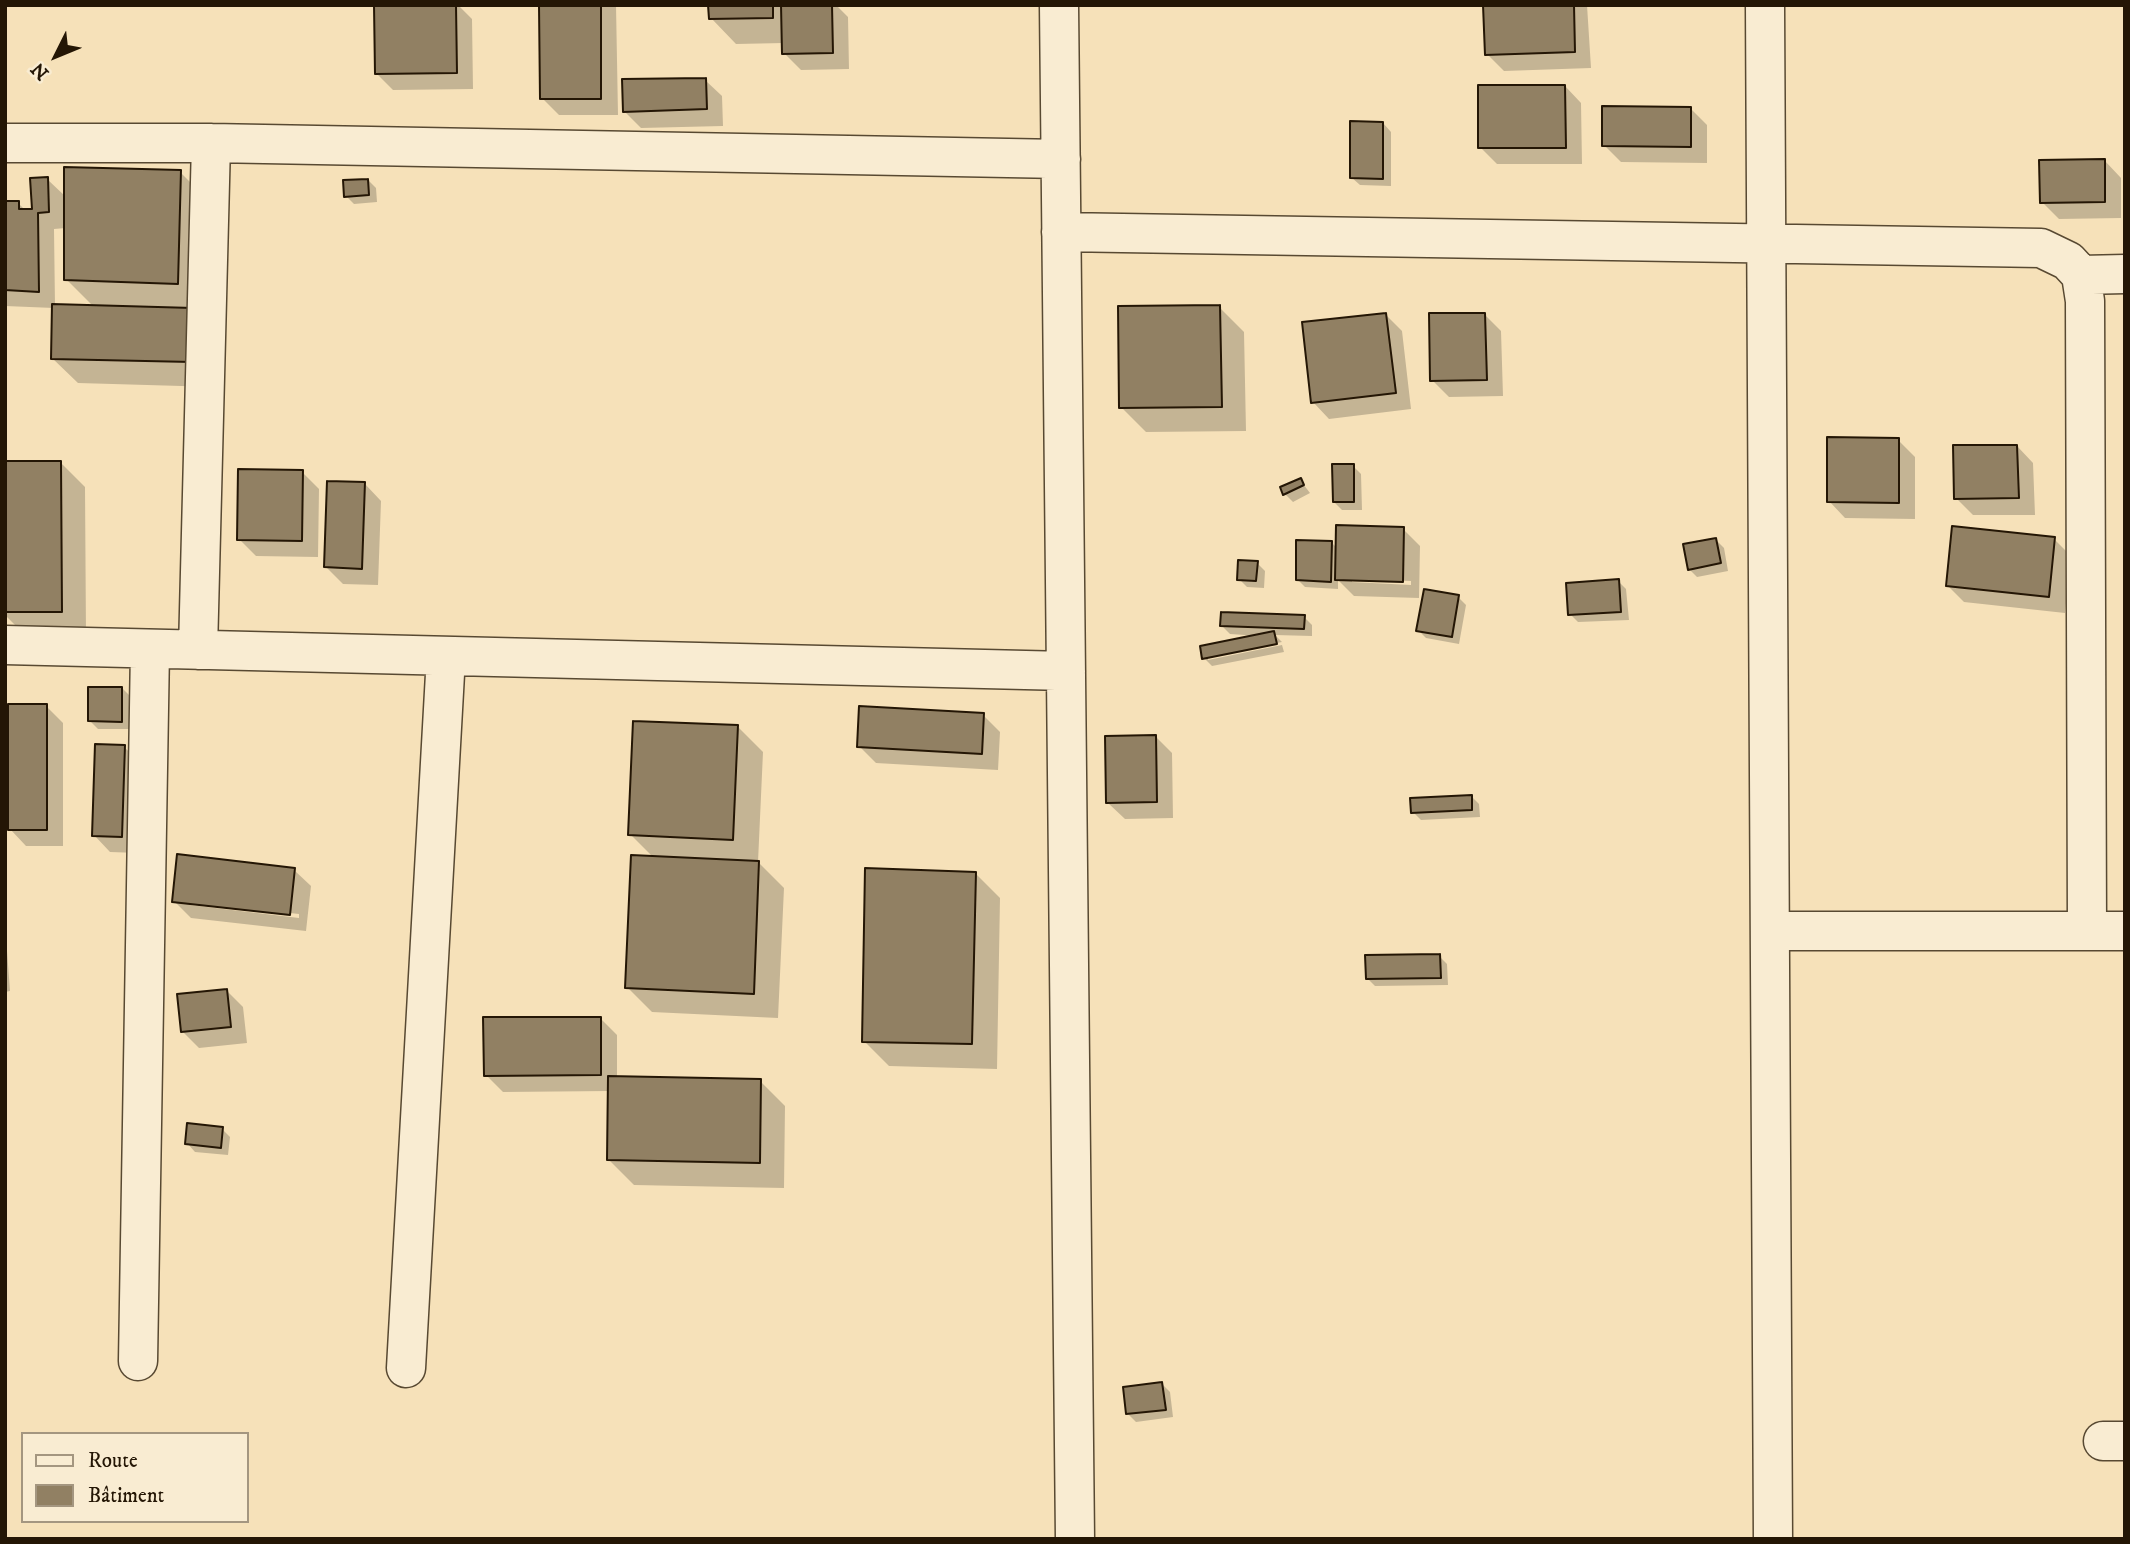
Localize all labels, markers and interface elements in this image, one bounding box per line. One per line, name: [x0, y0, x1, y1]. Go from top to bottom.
north arrow: [21, 21, 91, 91]
text: N: [27, 57, 54, 84]
legend: [21, 1432, 248, 1523]
text: Route: [88, 1448, 138, 1474]
text: Bâtiment: [88, 1483, 164, 1509]

